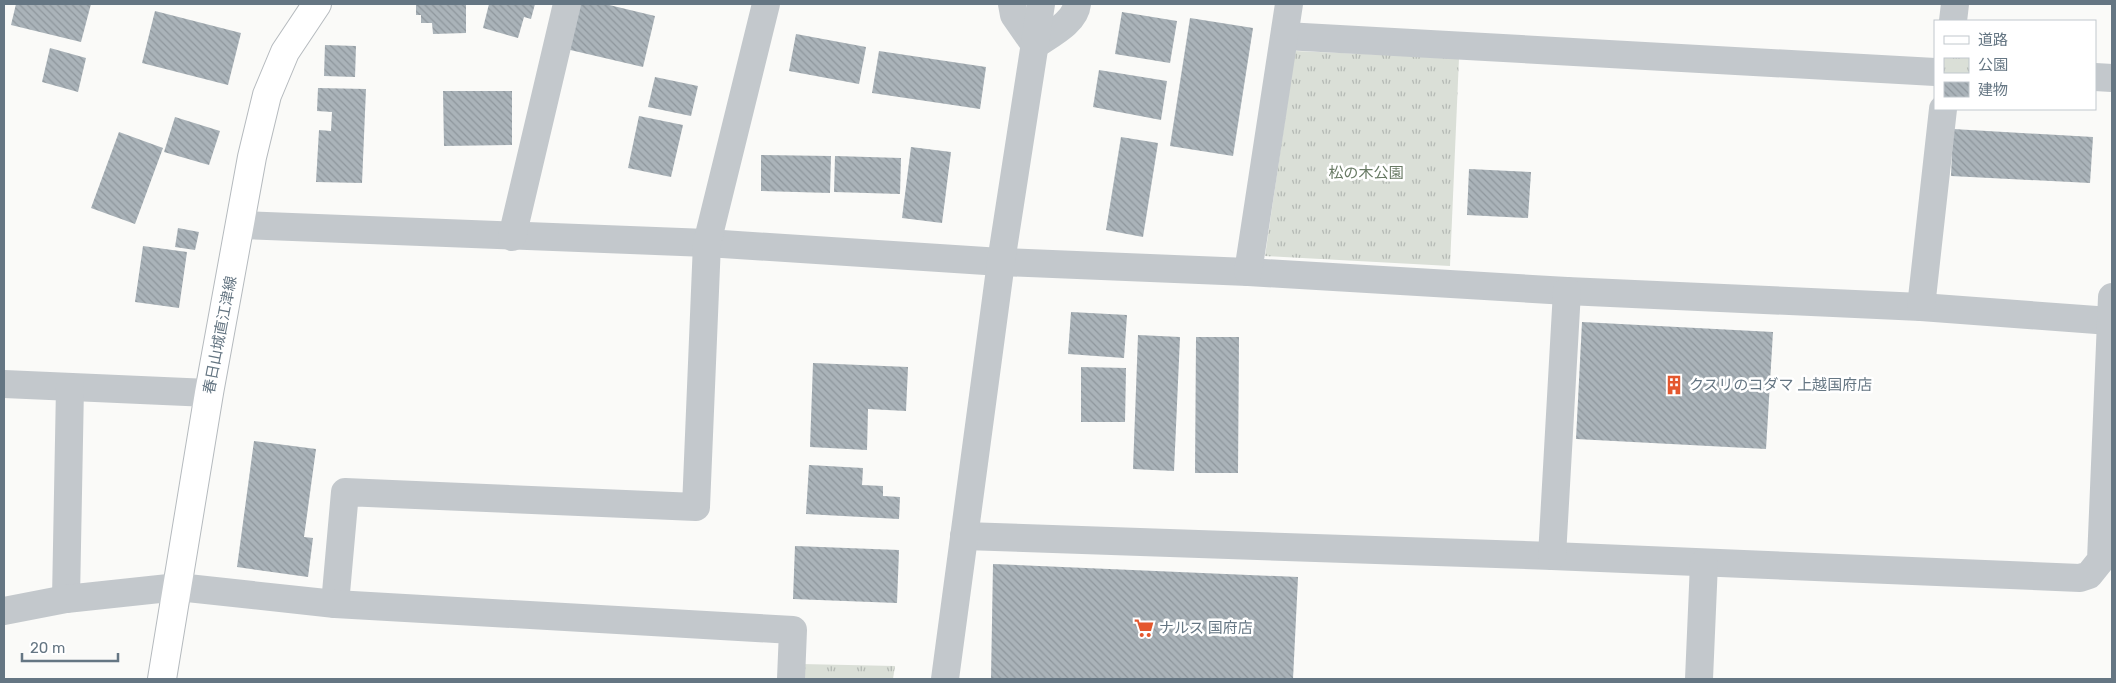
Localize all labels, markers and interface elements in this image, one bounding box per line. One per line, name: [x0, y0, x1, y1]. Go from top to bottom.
legend: [1934, 20, 2096, 110]
text: 道路: [1978, 31, 2008, 49]
text: 公園: [1978, 56, 2008, 74]
text: 建物: [1978, 81, 2008, 99]
park label: 松の木公園: [1328, 164, 1404, 182]
street label: 春日山城直江津線: [200, 274, 240, 396]
building icon: クスリのコダマ 上越国府店: [1663, 374, 1685, 396]
place label: クスリのコダマ 上越国府店: [1689, 376, 1872, 394]
supermarket icon: ナルス 国府店: [1133, 617, 1155, 639]
place label: ナルス 国府店: [1159, 619, 1253, 637]
scale bar: [22, 630, 119, 662]
text: 20 m: [30, 639, 65, 657]

